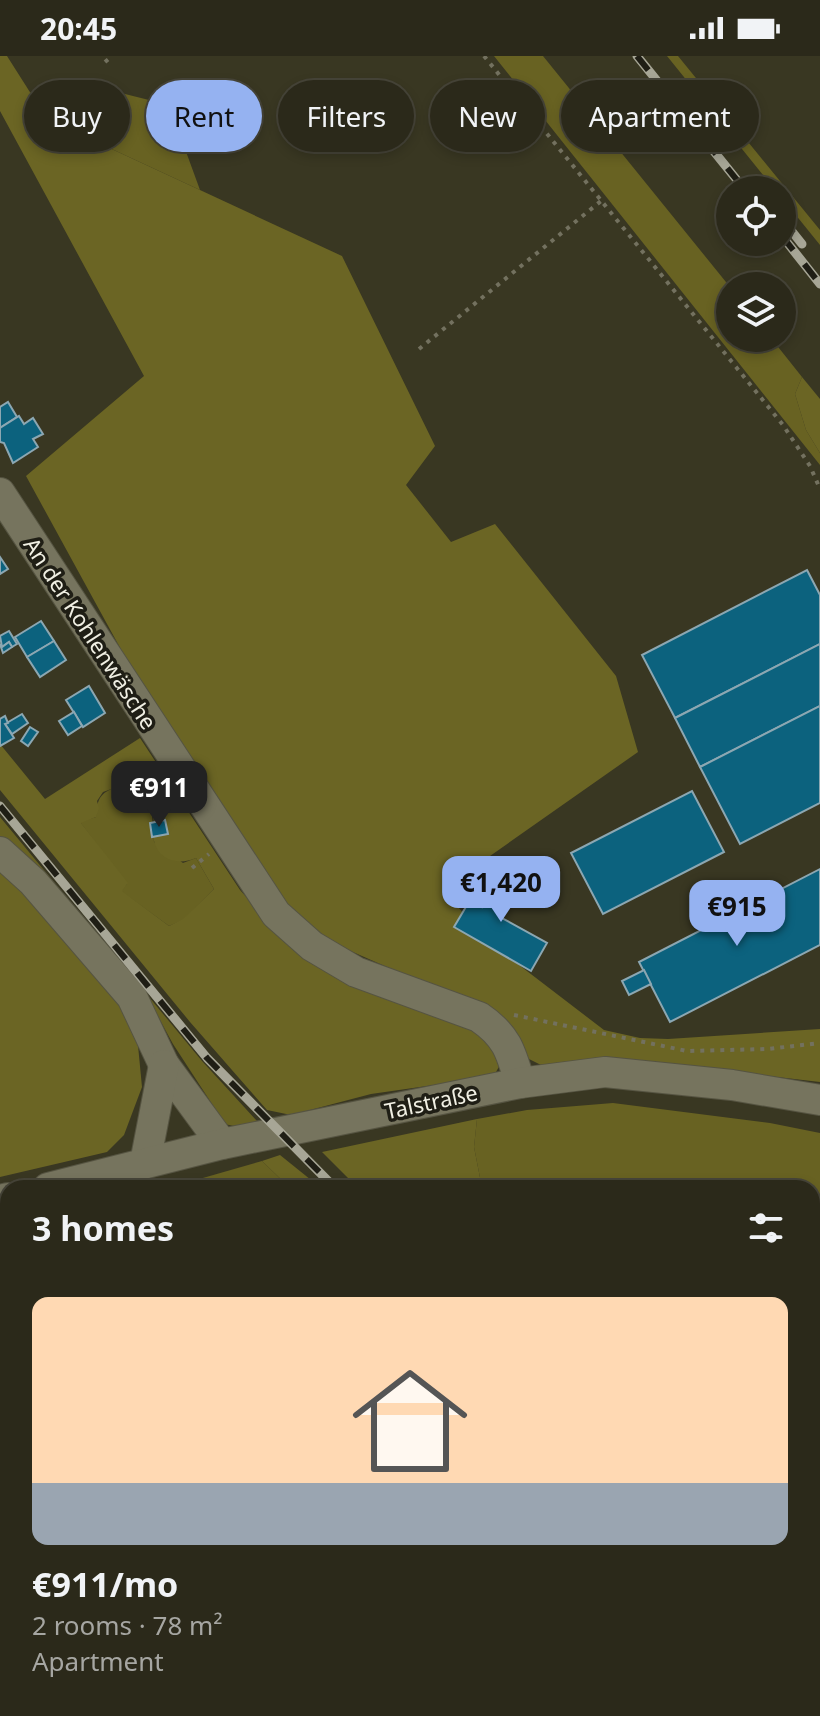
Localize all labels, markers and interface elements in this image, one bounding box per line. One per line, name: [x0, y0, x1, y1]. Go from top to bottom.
text: 20:45: [40, 8, 117, 49]
chip: Buy: [24, 80, 130, 152]
chip: Rent: [146, 80, 262, 152]
chip: Filters: [278, 80, 414, 152]
chip: New: [430, 80, 545, 152]
chip: Apartment: [561, 80, 759, 152]
map controls: [716, 176, 796, 352]
button: locate: [716, 176, 796, 256]
button: layers: [716, 272, 796, 352]
street label: An der Kohlenwäsche: [18, 531, 164, 735]
pin: €911: [112, 761, 206, 829]
text: €911: [129, 769, 189, 805]
pin: €1,420: [436, 856, 566, 924]
text: €1,420: [460, 864, 542, 900]
pin: €915: [690, 880, 784, 948]
text: €915: [707, 888, 767, 924]
street label: Talstraße: [382, 1077, 480, 1125]
text: 3 homes: [32, 1205, 174, 1251]
icon: filters: [744, 1206, 788, 1250]
icon: home: [338, 1349, 482, 1493]
text: €911/mo: [32, 1561, 178, 1607]
text: 2 rooms · 78 m²: [32, 1607, 222, 1643]
text: Apartment: [32, 1643, 164, 1679]

